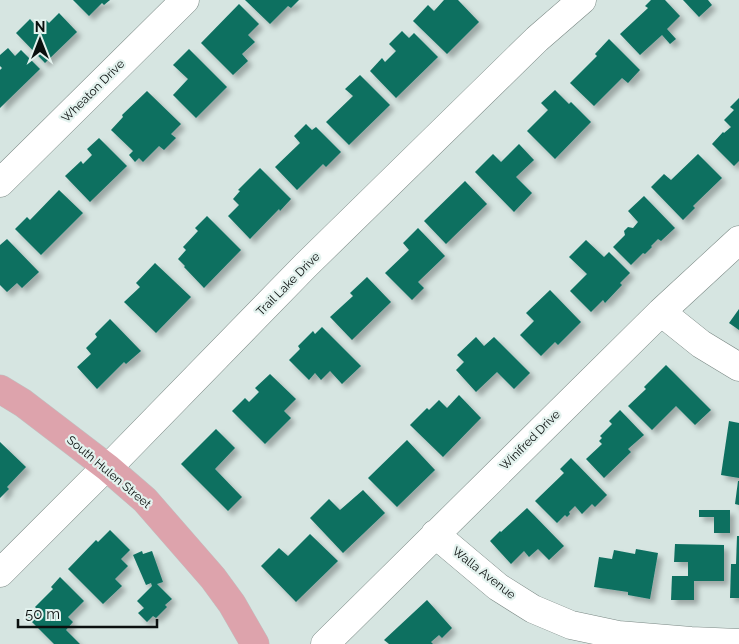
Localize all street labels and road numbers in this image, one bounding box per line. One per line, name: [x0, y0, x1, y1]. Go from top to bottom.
street label: Wheaton Drive: [59, 57, 127, 125]
street label: Trail Lake Drive: [253, 249, 323, 319]
street label: Winifred Drive: [497, 407, 563, 473]
street label: South Hulen Street: [64, 433, 154, 511]
street label: Walla Avenue: [450, 544, 518, 602]

